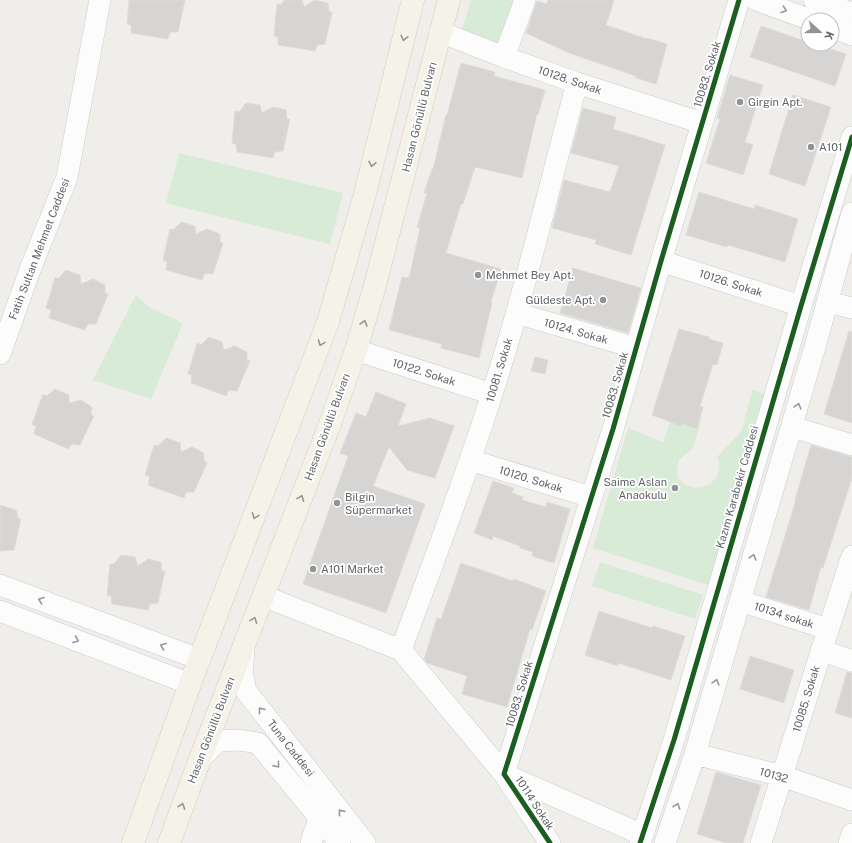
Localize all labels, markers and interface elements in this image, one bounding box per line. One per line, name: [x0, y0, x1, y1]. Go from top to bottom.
one-way arrow: [780, 5, 787, 14]
north arrow: [800, 12, 840, 52]
text: K: [822, 30, 836, 42]
one-way arrow: [400, 35, 408, 41]
street label: 10083. Sokak: [691, 39, 723, 109]
street label: Hasan Gönüllü Bulvarı: [400, 61, 438, 173]
street label: 10128. Sokak: [537, 64, 603, 96]
place label: Girgin Apt.: [748, 96, 803, 108]
marker: Girgin Apt.: [735, 97, 745, 107]
place label: A101: [819, 141, 843, 153]
marker: A101: [806, 142, 816, 152]
one-way arrow: [369, 161, 377, 167]
street label: Fatih Sultan Mehmet Caddesi: [6, 177, 72, 321]
street label: 10126. Sokak: [698, 267, 764, 299]
place label: Mehmet Bey Apt.: [486, 269, 574, 281]
marker: Mehmet Bey Apt.: [473, 270, 483, 280]
place label: Güldeste Apt.: [525, 294, 595, 306]
marker: Güldeste Apt.: [598, 295, 608, 305]
street label: 10124. Sokak: [543, 316, 609, 346]
one-way arrow: [359, 320, 368, 327]
street label: 10081. Sokak: [484, 337, 514, 403]
one-way arrow: [317, 339, 325, 346]
street label: 10083. Sokak: [600, 350, 630, 420]
street label: 10122. Sokak: [391, 356, 457, 388]
street label: Hasan Gönüllü Bulvarı: [302, 372, 352, 482]
one-way arrow: [793, 402, 802, 409]
street label: Kazım Karabekir Caddesi: [714, 424, 760, 550]
street label: 10120. Sokak: [498, 464, 564, 494]
place label: Saime Aslan Anaokulu: [604, 476, 667, 501]
marker: Saime Aslan Anaokulu: [670, 483, 680, 493]
place label: Bilgin Süpermarket: [345, 491, 412, 516]
one-way arrow: [296, 495, 304, 502]
marker: Bilgin Süpermarket: [332, 498, 342, 508]
one-way arrow: [251, 513, 259, 520]
one-way arrow: [748, 554, 757, 561]
place label: A101 Market: [321, 563, 383, 575]
marker: A101 Market: [308, 564, 318, 574]
one-way arrow: [37, 597, 44, 605]
street label: 10134 sokak: [753, 600, 815, 630]
one-way arrow: [249, 616, 257, 623]
one-way arrow: [71, 635, 79, 643]
one-way arrow: [159, 642, 166, 650]
street label: 10083. Sokak: [503, 659, 535, 729]
street label: 10085. Sokak: [790, 664, 822, 734]
street label: Hasan Gönüllü Bulvarı: [185, 675, 237, 785]
one-way arrow: [711, 679, 720, 686]
one-way arrow: [259, 707, 266, 714]
street label: Tuna Caddesi: [265, 717, 317, 779]
one-way arrow: [272, 761, 279, 768]
street label: 10132: [758, 765, 790, 785]
street label: 10114 Sokak: [513, 774, 557, 832]
one-way arrow: [178, 803, 186, 810]
one-way arrow: [673, 803, 681, 810]
one-way arrow: [339, 810, 346, 817]

